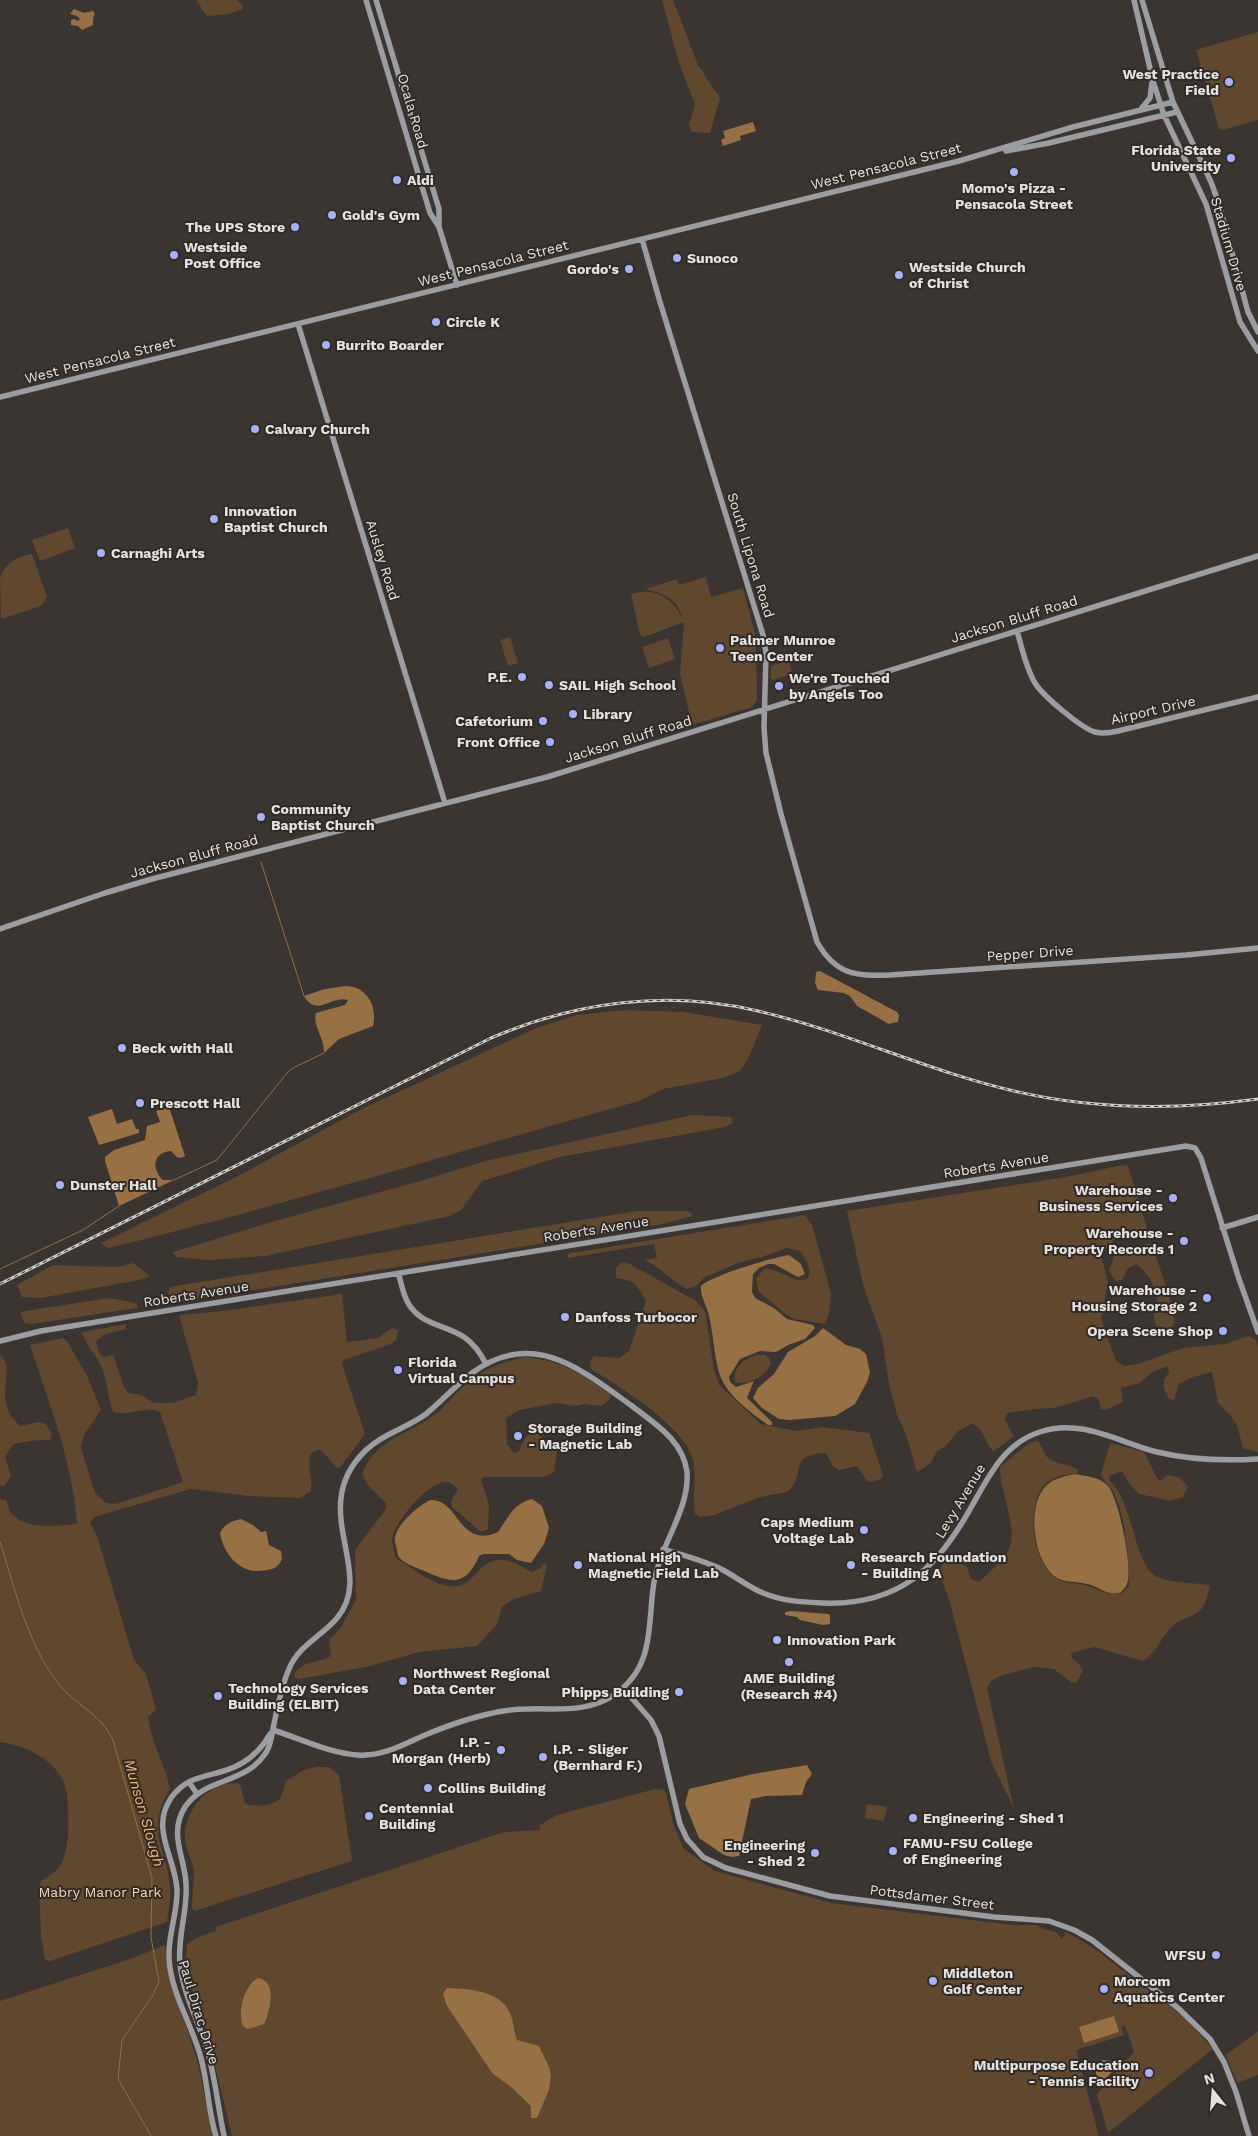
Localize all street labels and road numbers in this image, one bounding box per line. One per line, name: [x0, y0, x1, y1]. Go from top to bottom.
street label: Ocala Road: [395, 72, 431, 150]
street label: West Pensacola Street: [809, 140, 963, 192]
street label: Stadium Drive: [1208, 195, 1250, 293]
street label: West Pensacola Street: [416, 237, 570, 289]
street label: West Pensacola Street: [23, 334, 177, 386]
street label: South Lipona Road: [724, 491, 778, 619]
street label: Ausley Road: [363, 518, 403, 602]
street label: Jackson Bluff Road: [949, 592, 1079, 646]
street label: Airport Drive: [1109, 692, 1197, 728]
street label: Jackson Bluff Road: [563, 712, 693, 766]
street label: Jackson Bluff Road: [128, 831, 260, 881]
street label: Pepper Drive: [986, 942, 1074, 964]
street label: Roberts Avenue: [942, 1149, 1050, 1181]
street label: Roberts Avenue: [542, 1213, 650, 1245]
street label: Roberts Avenue: [142, 1278, 250, 1310]
street label: Levy Avenue: [932, 1461, 988, 1541]
street label: Pottsdamer Street: [869, 1881, 995, 1913]
street label: Paul Dirac Drive: [176, 1958, 222, 2066]

